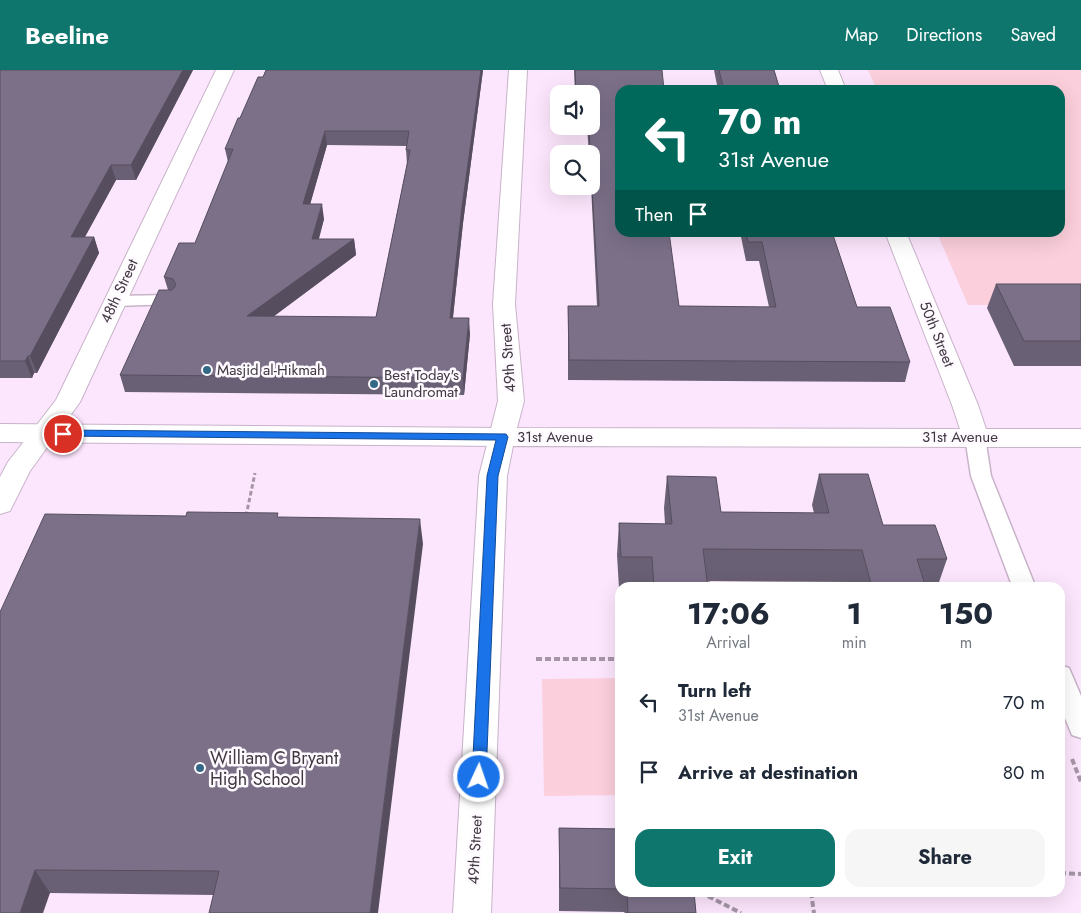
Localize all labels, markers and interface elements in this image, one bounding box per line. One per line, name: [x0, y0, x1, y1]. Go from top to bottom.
text: Beeline: [25, 18, 109, 53]
text: Map: [845, 22, 878, 48]
text: Directions: [906, 22, 982, 48]
text: Saved: [1010, 22, 1056, 48]
map controls: [550, 85, 600, 195]
button: sound: [550, 85, 600, 135]
text: 70 m: [718, 97, 801, 147]
icon: left: [635, 105, 700, 170]
text: 31st Avenue: [718, 143, 829, 175]
button: search: [550, 145, 600, 195]
icon: arrive: [684, 200, 712, 228]
text: Then: [635, 201, 674, 228]
street label: 48th Street: [95, 255, 144, 327]
street label: 50th Street: [914, 298, 960, 371]
street label: 49th Street: [495, 322, 521, 393]
place label: Masjid al-Hikmah: [217, 359, 325, 381]
marker: Masjid al-Hikmah: [201, 364, 213, 376]
place label: Best Today's Laundromat: [384, 364, 459, 403]
marker: Best Today's Laundromat: [368, 378, 380, 390]
pin: [42, 413, 84, 455]
icon: arrive: [49, 420, 77, 448]
street label: 31st Avenue: [517, 426, 593, 448]
street label: 31st Avenue: [922, 426, 998, 448]
text: 17:06: [687, 592, 770, 635]
text: 1: [847, 592, 862, 635]
text: 150: [939, 592, 993, 635]
text: Arrival: [706, 631, 750, 654]
text: min: [842, 631, 867, 654]
text: m: [960, 631, 972, 654]
text: Turn left: [678, 677, 751, 704]
icon: left: [635, 688, 663, 716]
text: 70 m: [1003, 689, 1045, 716]
text: 31st Avenue: [678, 704, 759, 727]
place label: William C Bryant High School: [210, 745, 339, 792]
position arrow: [452, 750, 504, 802]
icon: arrive: [635, 758, 663, 786]
text: Arrive at destination: [678, 759, 858, 786]
text: 80 m: [1003, 759, 1045, 786]
marker: William C Bryant High School: [194, 762, 206, 774]
street label: 49th Street: [462, 814, 488, 885]
button: Exit: [635, 829, 835, 887]
button: Share: [845, 829, 1045, 887]

